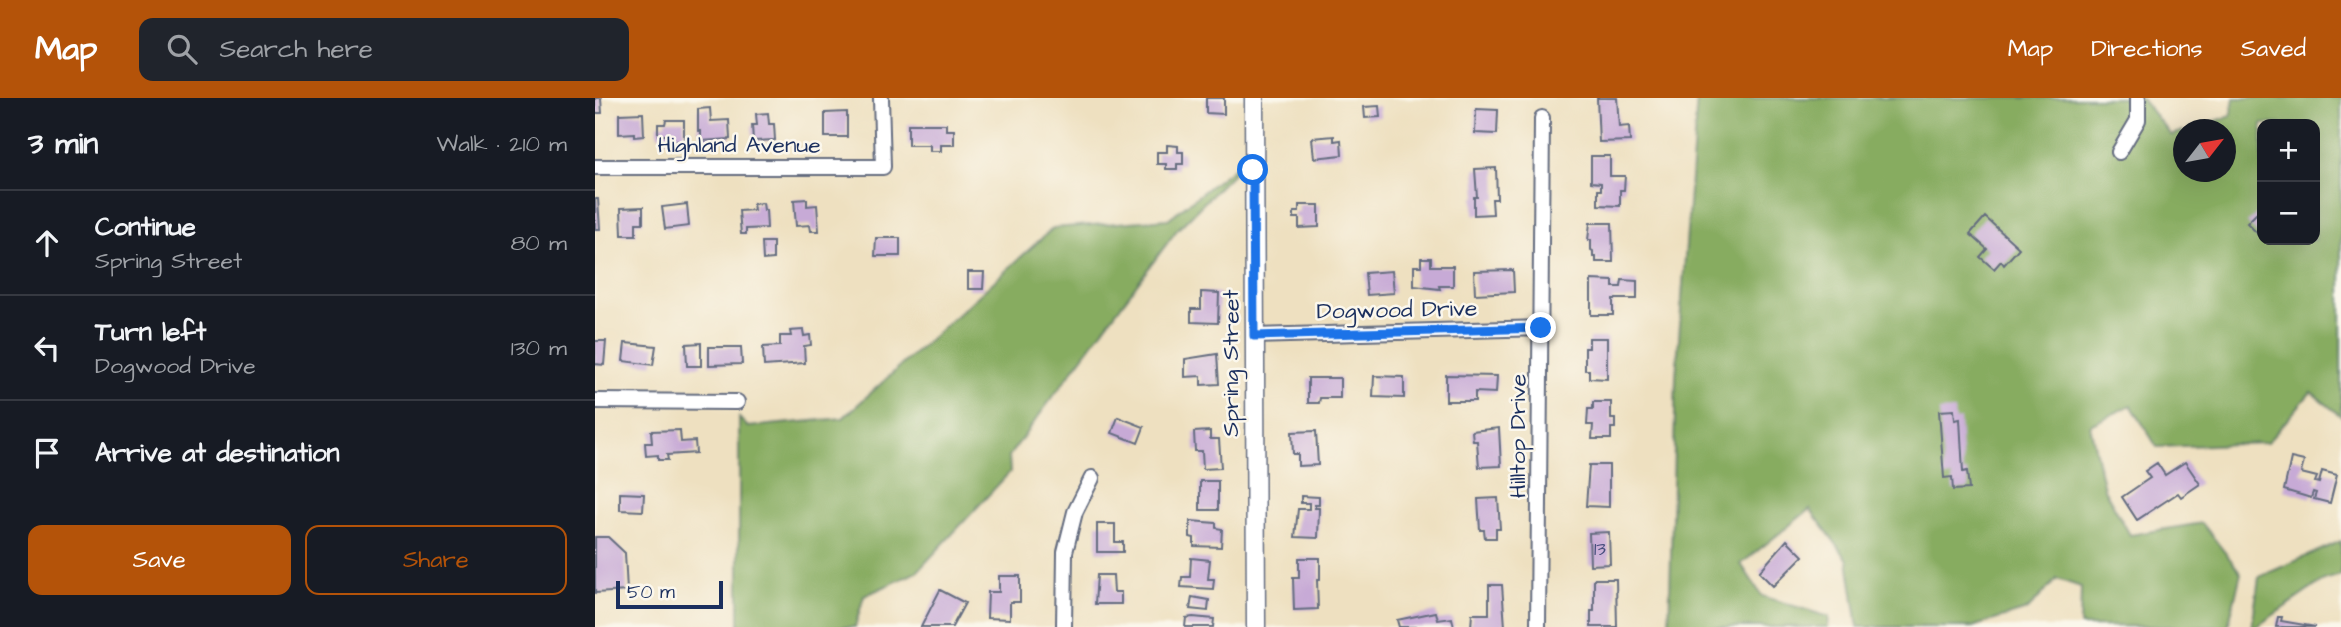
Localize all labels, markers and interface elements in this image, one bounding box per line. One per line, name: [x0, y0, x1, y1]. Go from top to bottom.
search box: [139, 18, 629, 81]
text: Map: [35, 26, 97, 72]
icon: search: [163, 30, 201, 68]
text: Search here: [219, 31, 373, 67]
text: Map: [2008, 32, 2053, 66]
text: Directions: [2091, 32, 2203, 66]
text: Saved: [2241, 32, 2306, 66]
north arrow: [2173, 119, 2236, 182]
map controls: [2257, 119, 2320, 245]
button: +: [2257, 119, 2320, 182]
text: 3 min: [28, 123, 98, 165]
text: Walk · 210 m: [437, 128, 567, 160]
street label: Highland Avenue: [657, 129, 821, 162]
route start: [1237, 154, 1268, 185]
button: −: [2257, 182, 2320, 245]
text: Continue: [95, 209, 196, 245]
icon: ahead: [28, 224, 66, 262]
text: 80 m: [510, 227, 567, 259]
text: Spring Street: [95, 245, 242, 277]
street label: Spring Street: [1215, 289, 1248, 437]
street label: Dogwood Drive: [1316, 293, 1478, 328]
route end: [1525, 312, 1556, 343]
text: Turn left: [95, 314, 206, 350]
icon: left: [28, 329, 66, 367]
text: 130 m: [511, 332, 567, 364]
text: Dogwood Drive: [95, 350, 256, 382]
street label: Hilltop Drive: [1502, 374, 1534, 498]
icon: arrive: [28, 434, 66, 472]
text: Arrive at destination: [95, 435, 340, 471]
button: Save: [28, 525, 291, 595]
button: Share: [305, 525, 567, 595]
house number: 13: [1594, 536, 1606, 563]
scale bar: [616, 578, 723, 610]
text: 50 m: [627, 579, 675, 606]

